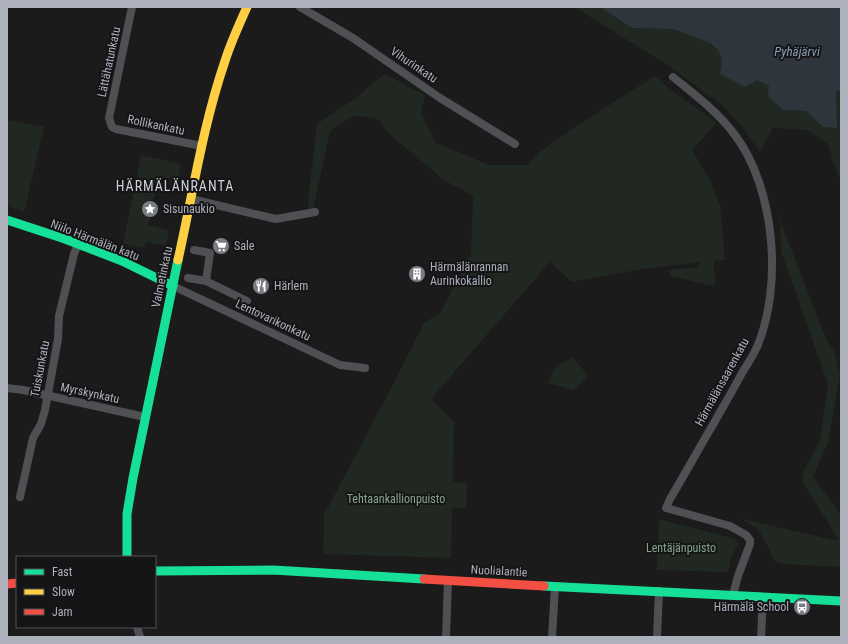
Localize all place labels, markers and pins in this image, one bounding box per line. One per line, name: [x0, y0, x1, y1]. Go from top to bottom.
place icon: Sisunaukio: [140, 199, 160, 219]
place label: Sisunaukio: [163, 202, 215, 216]
supermarket icon: Sale: [211, 236, 231, 256]
place label: Sale: [234, 239, 255, 253]
place label: Härmälänrannan Aurinkokallio: [430, 260, 508, 288]
building icon: Härmälänrannan Aurinkokallio: [407, 264, 427, 284]
restaurant icon: Härlem: [251, 276, 271, 296]
place label: Härlem: [274, 279, 308, 293]
bus stop icon: Härmälä School: [792, 597, 812, 617]
place label: Härmälä School: [714, 600, 789, 614]

